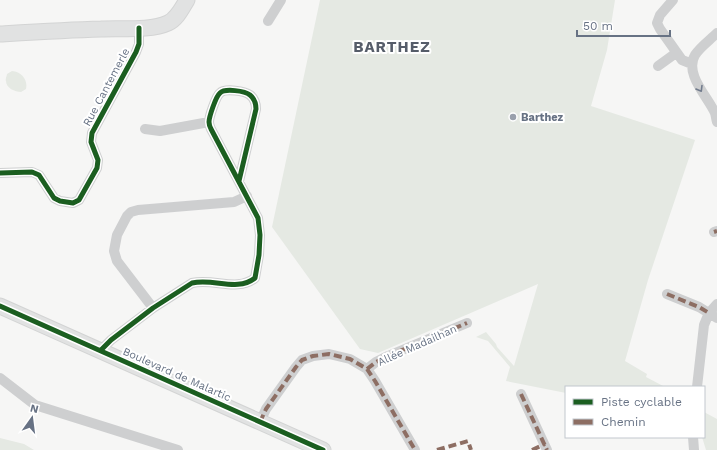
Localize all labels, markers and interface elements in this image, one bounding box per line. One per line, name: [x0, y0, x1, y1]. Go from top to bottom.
scale bar: [577, 12, 670, 38]
text: 50 m: [583, 19, 613, 33]
district label: BARTHEZ: [353, 38, 431, 56]
street label: Rue Cantemerle: [80, 46, 133, 129]
one-way arrow: [696, 85, 703, 92]
place label: Barthez: [521, 111, 564, 124]
marker: Barthez: [508, 112, 518, 122]
street label: Allée Madailhan: [376, 322, 459, 369]
street label: Boulevard de Malartic: [121, 345, 233, 404]
legend: [565, 386, 705, 438]
text: Piste cyclable: [601, 395, 682, 409]
north arrow: [12, 398, 52, 438]
text: N: [29, 401, 40, 416]
text: Chemin: [601, 415, 646, 429]

